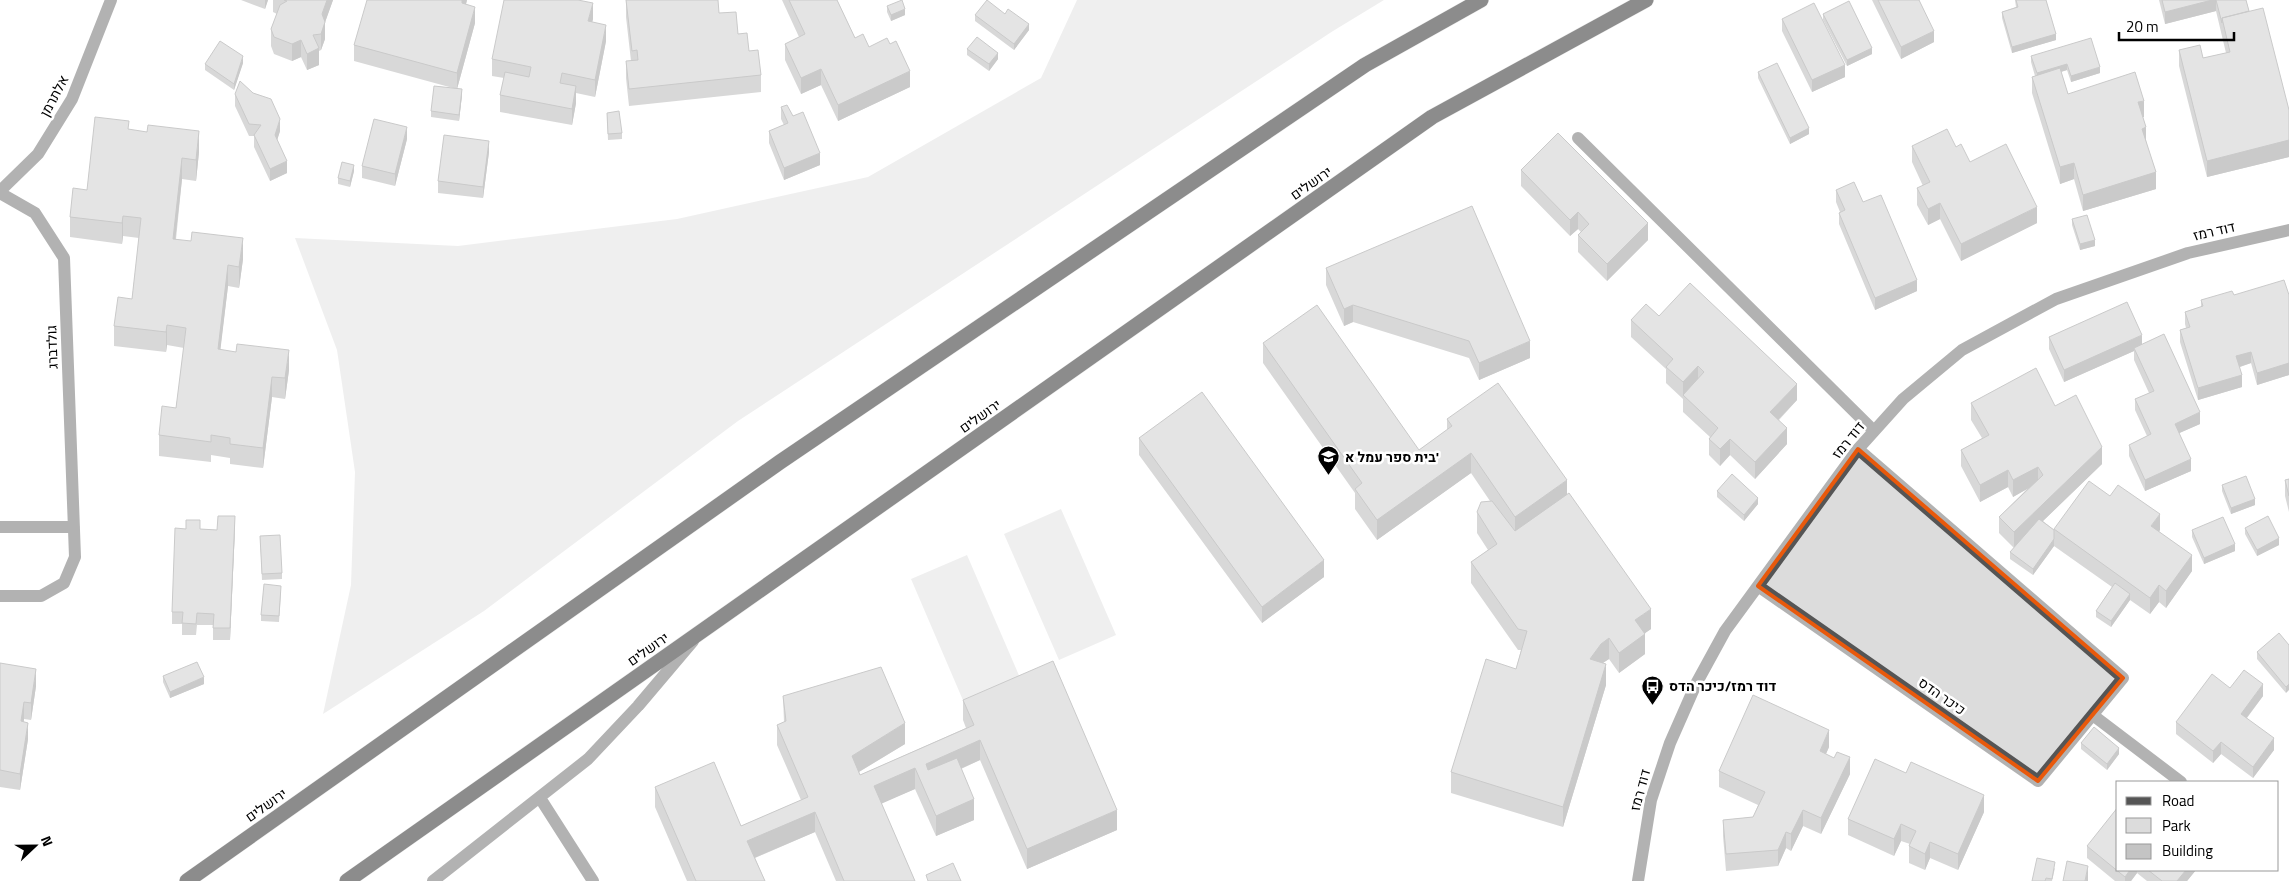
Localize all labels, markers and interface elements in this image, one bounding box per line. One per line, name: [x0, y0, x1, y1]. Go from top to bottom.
scale bar: [2119, 10, 2234, 42]
text: 20 m: [2126, 15, 2159, 38]
street label: אלתרמן: [34, 71, 73, 120]
street label: ירושלים: [1286, 161, 1336, 205]
street label: דוד רמז: [2191, 216, 2237, 246]
street label: גולדברג: [40, 325, 63, 369]
street label: ירושלים: [955, 394, 1005, 438]
street label: דוד רמז: [1826, 417, 1869, 463]
school or university icon: בית ספר עמל א': [1317, 445, 1341, 476]
place label: בית ספר עמל א': [1345, 446, 1439, 467]
street label: ירושלים: [623, 627, 673, 671]
street label: כיכר הדס: [1914, 672, 1970, 720]
bus stop icon: דוד רמז/כיכר הדס: [1641, 674, 1665, 705]
place label: דוד רמז/כיכר הדס: [1669, 675, 1776, 696]
street label: דוד רמז: [1624, 767, 1655, 813]
legend: [2116, 781, 2279, 871]
street label: ירושלים: [241, 783, 291, 827]
text: Road: [2162, 789, 2194, 812]
text: Park: [2162, 814, 2191, 837]
north arrow: [10, 821, 60, 871]
text: N: [36, 833, 59, 849]
text: Building: [2162, 839, 2213, 862]

